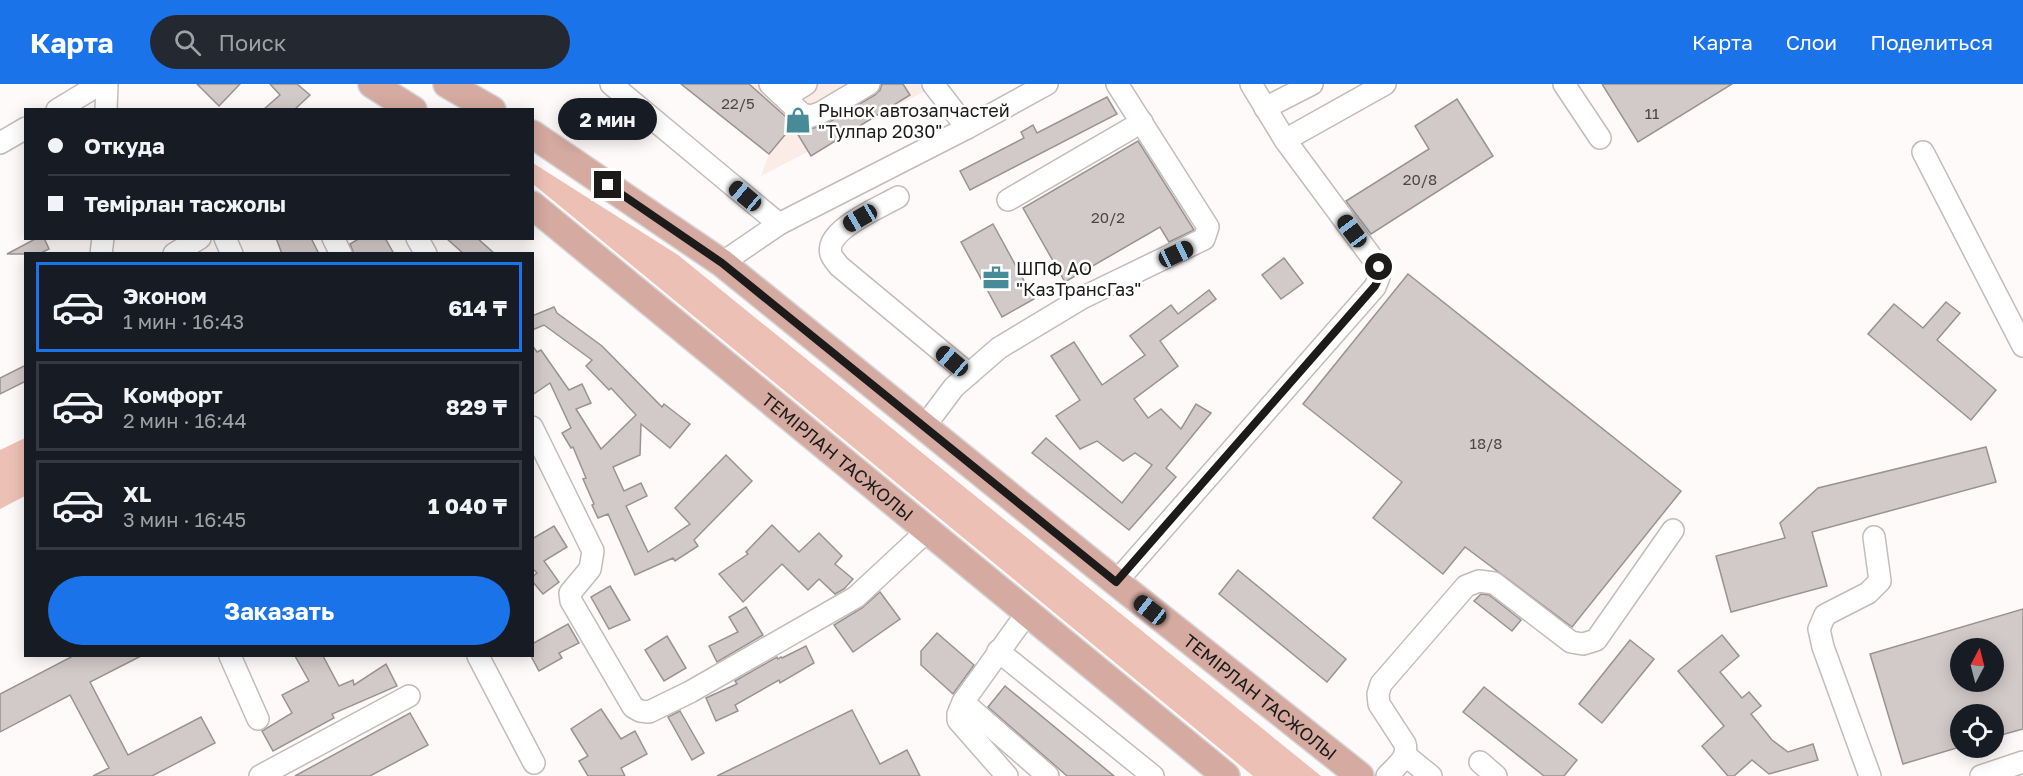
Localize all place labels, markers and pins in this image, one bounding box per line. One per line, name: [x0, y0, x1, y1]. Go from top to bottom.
place label: Рынок автозапчастей "Тулпар 2030": [818, 99, 1010, 142]
shop icon: Рынок автозапчастей "Тулпар 2030": [783, 105, 813, 135]
place label: ШПФ АО "КазТрансГаз": [1016, 257, 1141, 300]
office icon: ШПФ АО "КазТрансГаз": [981, 263, 1011, 293]

